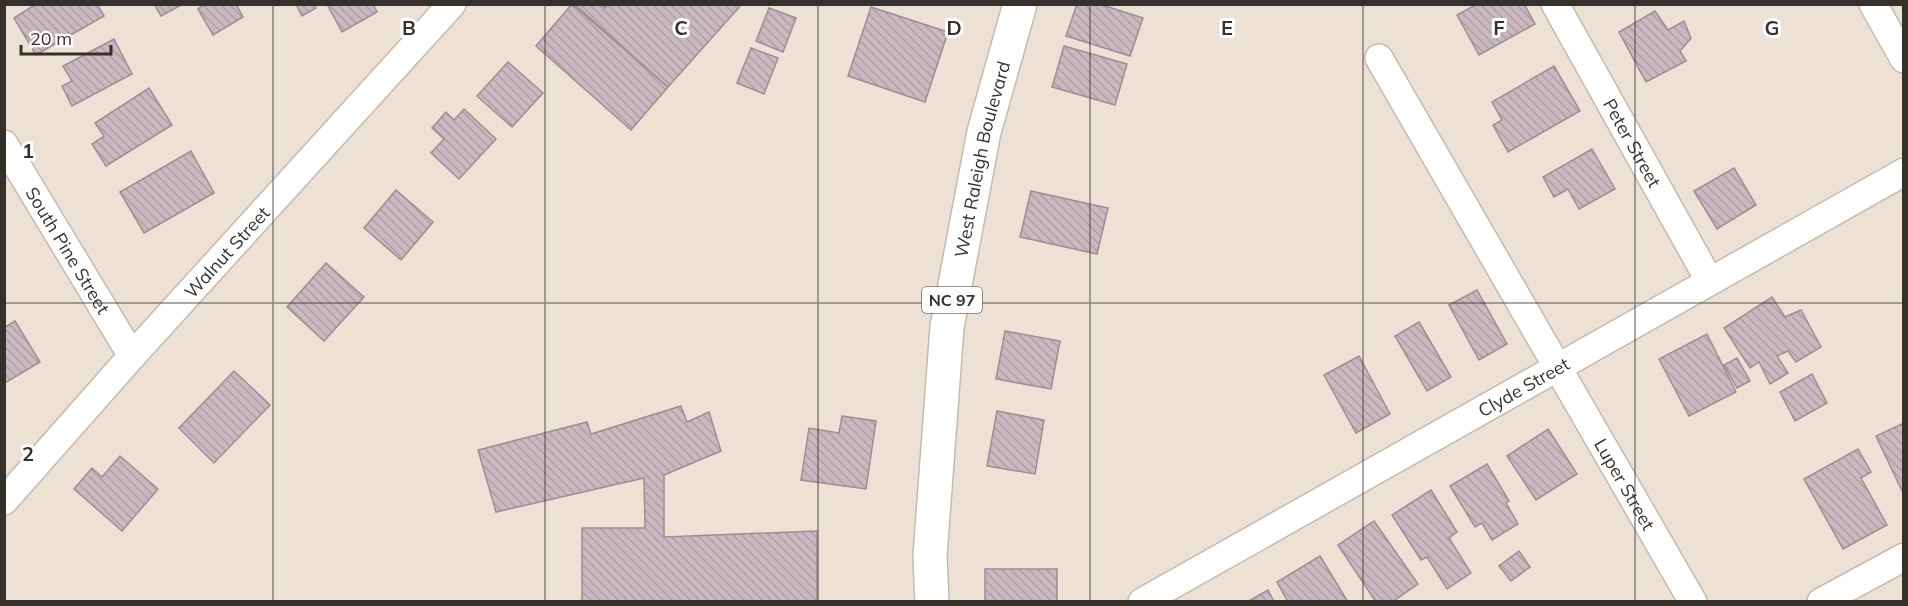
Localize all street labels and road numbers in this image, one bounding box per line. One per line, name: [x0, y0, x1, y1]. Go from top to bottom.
street label: West Raleigh Boulevard: [949, 58, 1015, 259]
street label: Peter Street: [1599, 94, 1666, 191]
street label: South Pine Street: [21, 182, 115, 318]
street label: Walnut Street: [179, 201, 274, 303]
road number: NC 97: [922, 287, 982, 313]
street label: Clyde Street: [1474, 352, 1573, 422]
street label: Luper Street: [1590, 434, 1660, 534]

